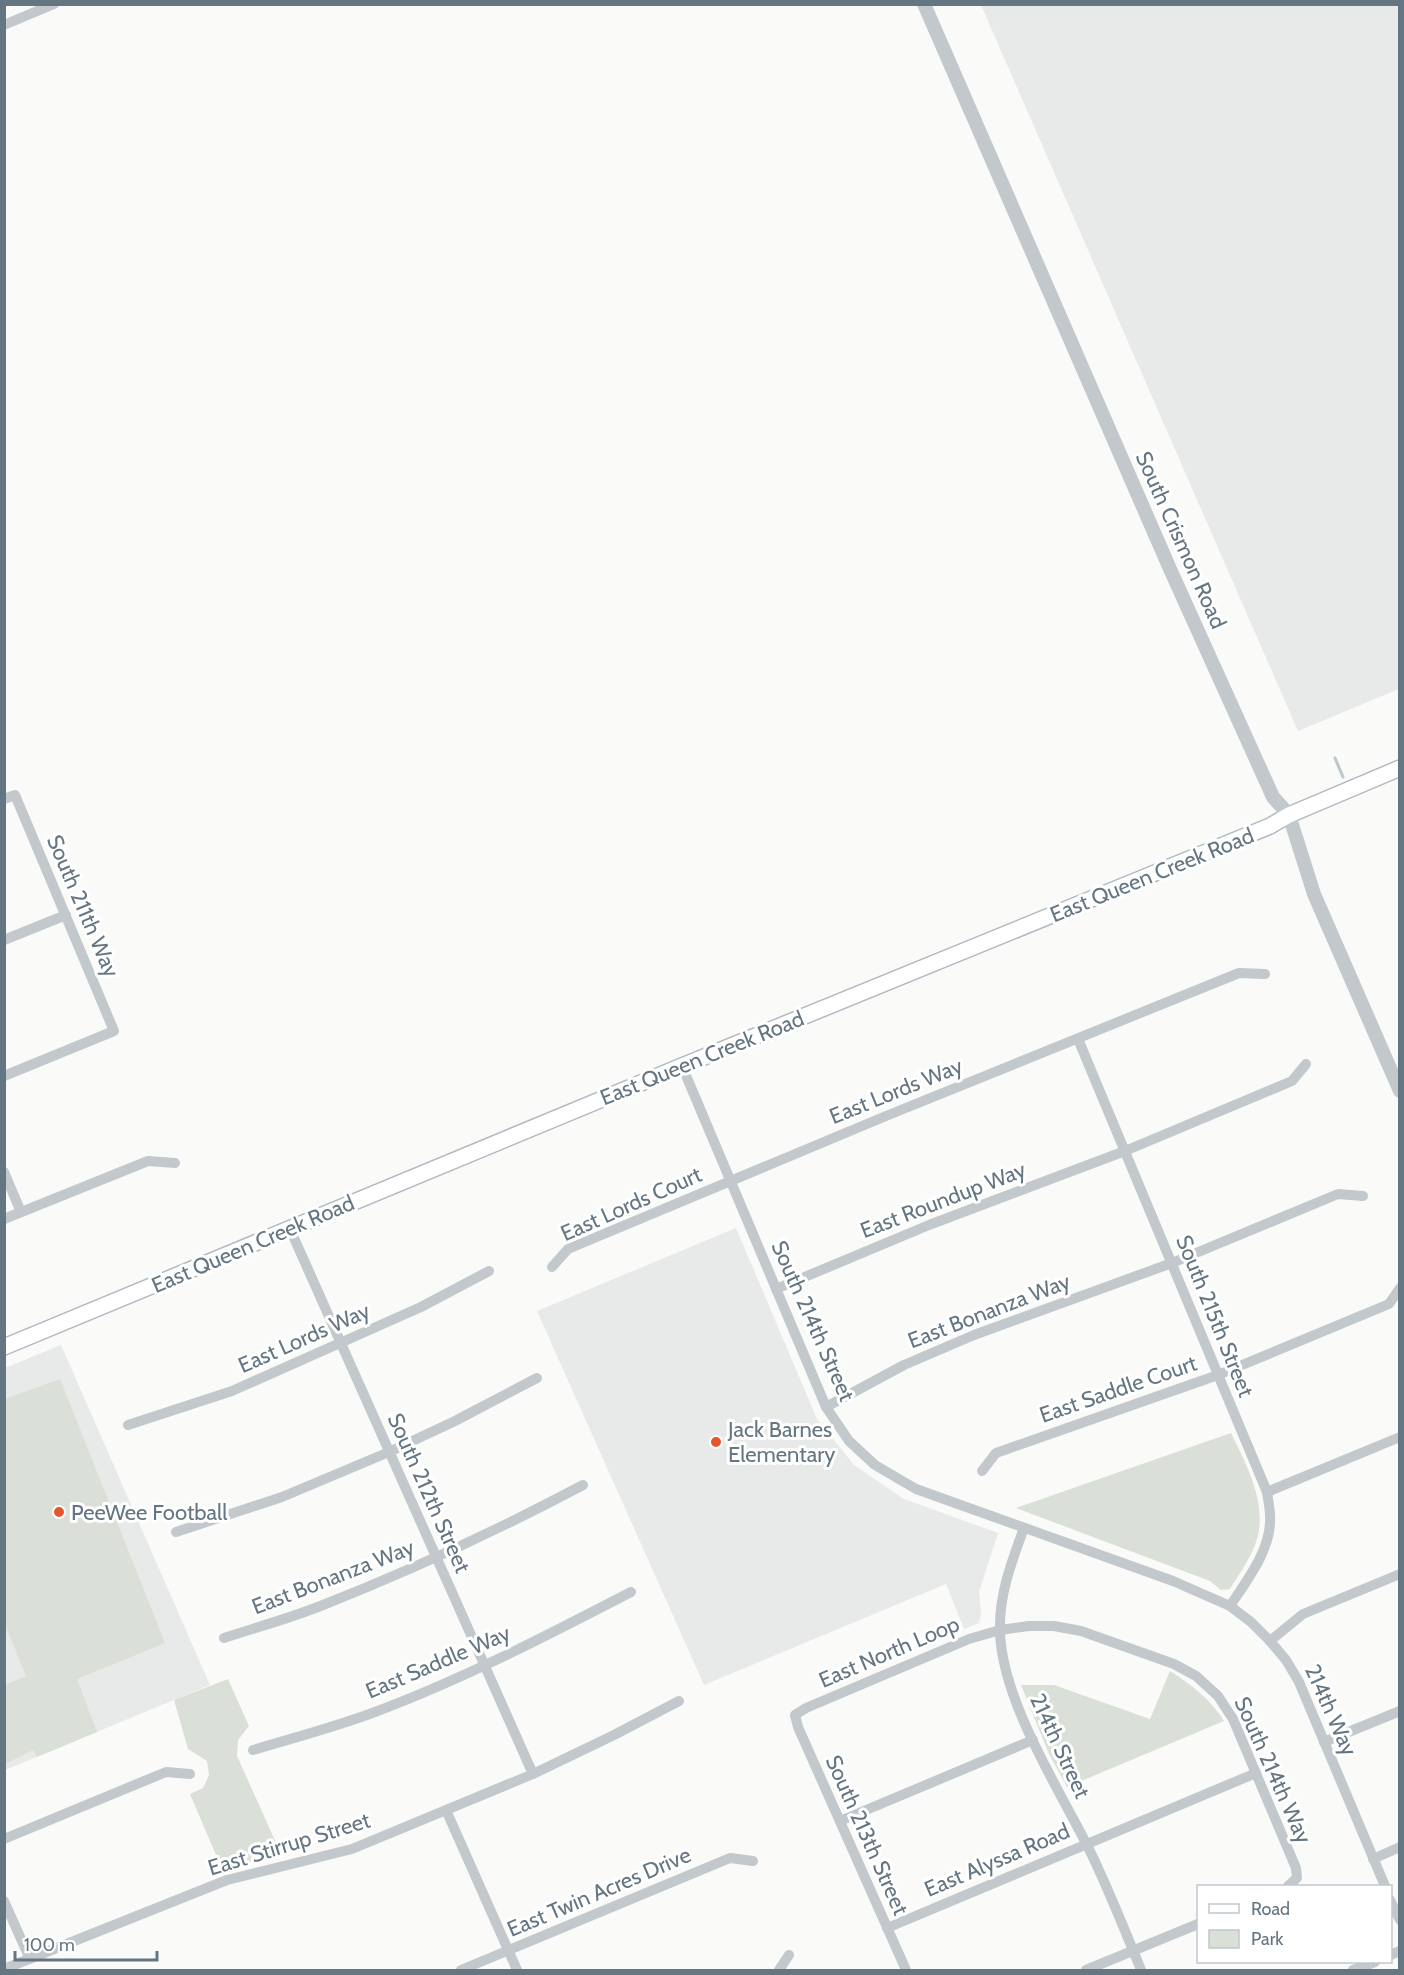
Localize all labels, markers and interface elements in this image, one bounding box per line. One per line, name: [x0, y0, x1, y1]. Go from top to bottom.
street label: South Crismon Road: [1130, 447, 1232, 633]
street label: East Queen Creek Road: [1046, 822, 1258, 928]
street label: South 211th Way: [41, 831, 125, 981]
street label: East Queen Creek Road: [596, 1005, 808, 1111]
street label: East Lords Way: [825, 1052, 967, 1130]
street label: East Roundup Way: [856, 1156, 1030, 1244]
street label: East Lords Court: [556, 1161, 706, 1247]
street label: East Queen Creek Road: [148, 1189, 358, 1299]
street label: South 215th Street: [1170, 1231, 1260, 1401]
street label: South 214th Street: [765, 1236, 861, 1406]
street label: East Bonanza Way: [904, 1268, 1074, 1354]
street label: East Lords Way: [234, 1297, 374, 1379]
street label: East Saddle Court: [1036, 1349, 1201, 1429]
street label: South 212th Street: [382, 1409, 477, 1578]
place label: Jack Barnes Elementary: [727, 1416, 835, 1468]
marker: Jack Barnes Elementary: [709, 1435, 723, 1449]
place label: PeeWee Football: [71, 1499, 228, 1526]
marker: PeeWee Football: [52, 1505, 66, 1519]
street label: East Bonanza Way: [248, 1534, 418, 1620]
street label: East North Loop: [815, 1610, 963, 1694]
street label: East Saddle Way: [362, 1619, 514, 1705]
street label: 214th Way: [1299, 1660, 1363, 1760]
street label: 214th Street: [1024, 1689, 1096, 1803]
street label: South 214th Way: [1229, 1693, 1317, 1847]
street label: South 213th Street: [820, 1751, 915, 1920]
street label: East Stirrup Street: [205, 1806, 374, 1881]
street label: East Alyssa Road: [920, 1817, 1074, 1903]
street label: East Twin Acres Drive: [503, 1841, 695, 1943]
legend: [1197, 1885, 1392, 1963]
text: Road: [1251, 1898, 1290, 1920]
scale bar: [15, 1924, 158, 1962]
text: Park: [1251, 1928, 1284, 1950]
text: 100 m: [24, 1934, 75, 1956]

